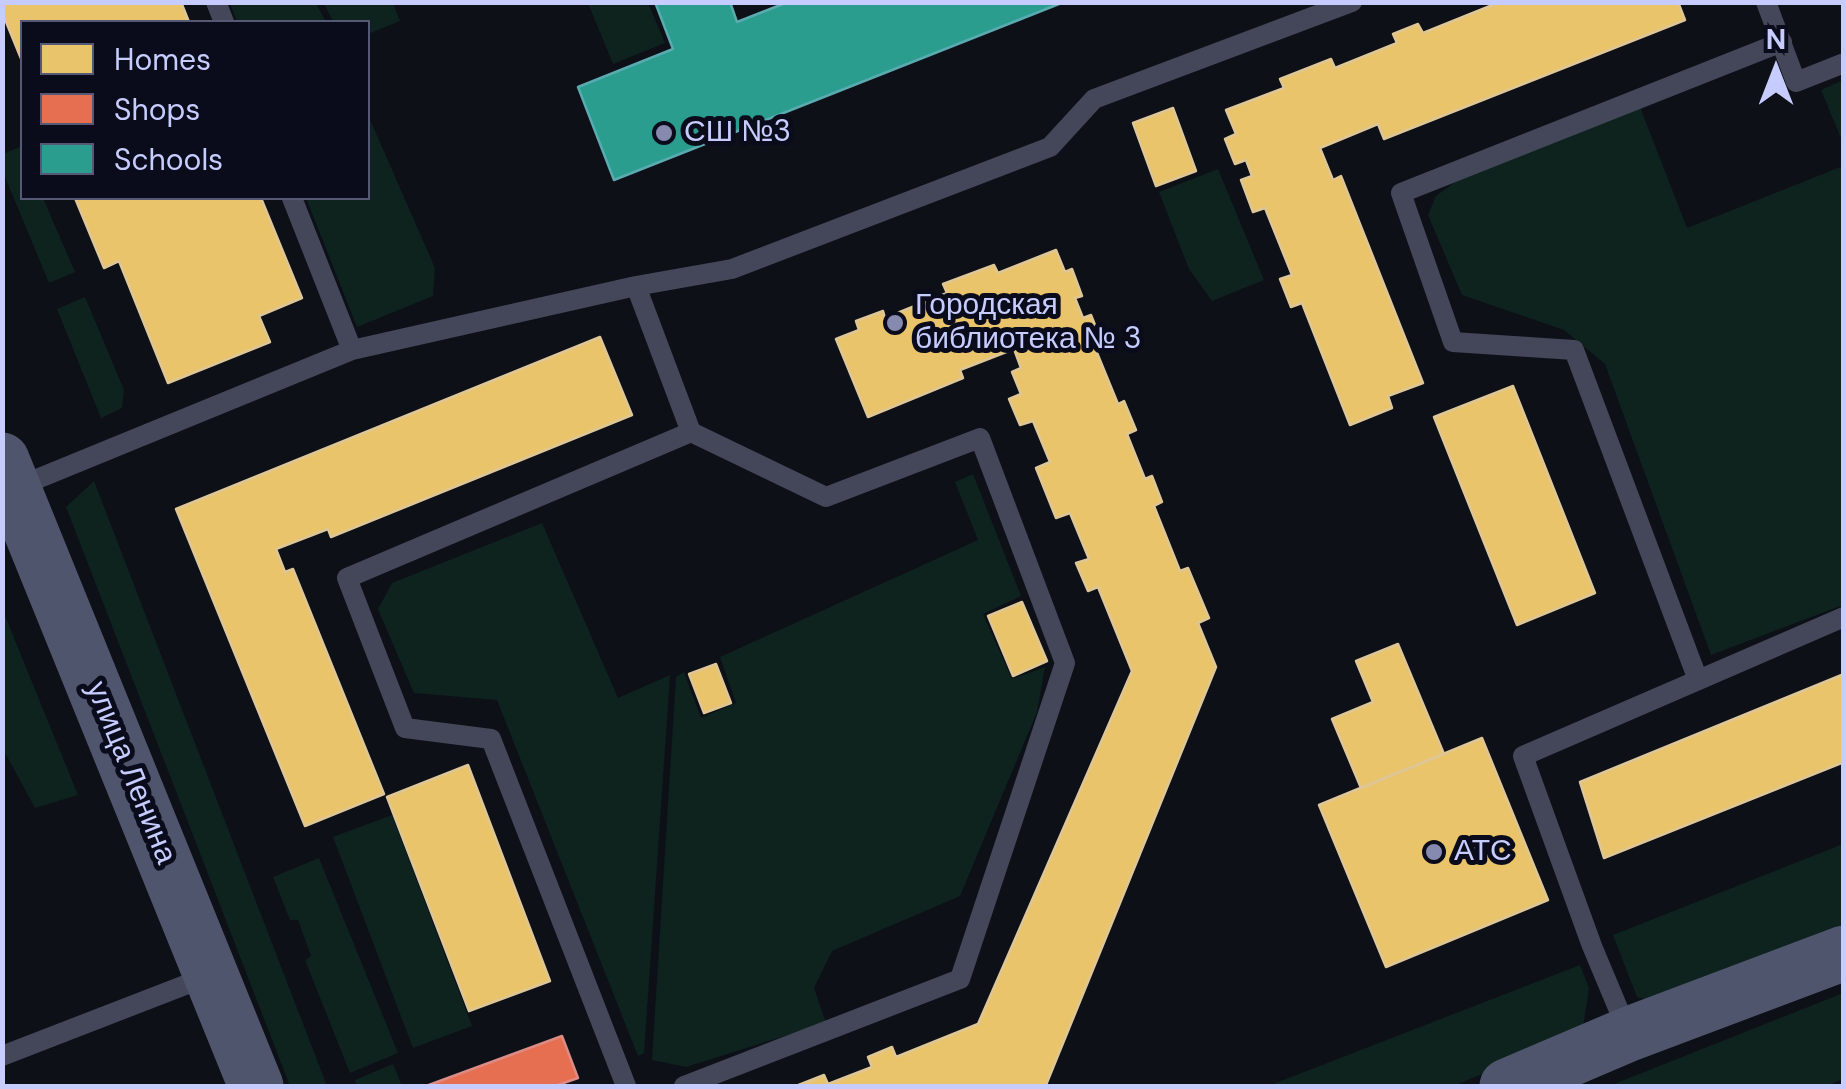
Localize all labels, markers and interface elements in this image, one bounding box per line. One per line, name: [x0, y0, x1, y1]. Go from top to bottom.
legend: [20, 20, 370, 200]
north arrow: [1726, 20, 1826, 120]
text: N: [1766, 21, 1786, 58]
text: Homes: [114, 40, 211, 79]
text: Shops: [114, 90, 200, 129]
place label: СШ №3: [684, 115, 791, 151]
marker: СШ №3: [653, 122, 675, 144]
text: Schools: [114, 140, 223, 179]
place label: Городская библиотека № 3: [915, 288, 1141, 358]
marker: Городская библиотека № 3: [884, 312, 906, 334]
street label: улица Ленина: [77, 677, 183, 869]
place label: АТС: [1454, 834, 1512, 870]
marker: АТС: [1423, 841, 1445, 863]

